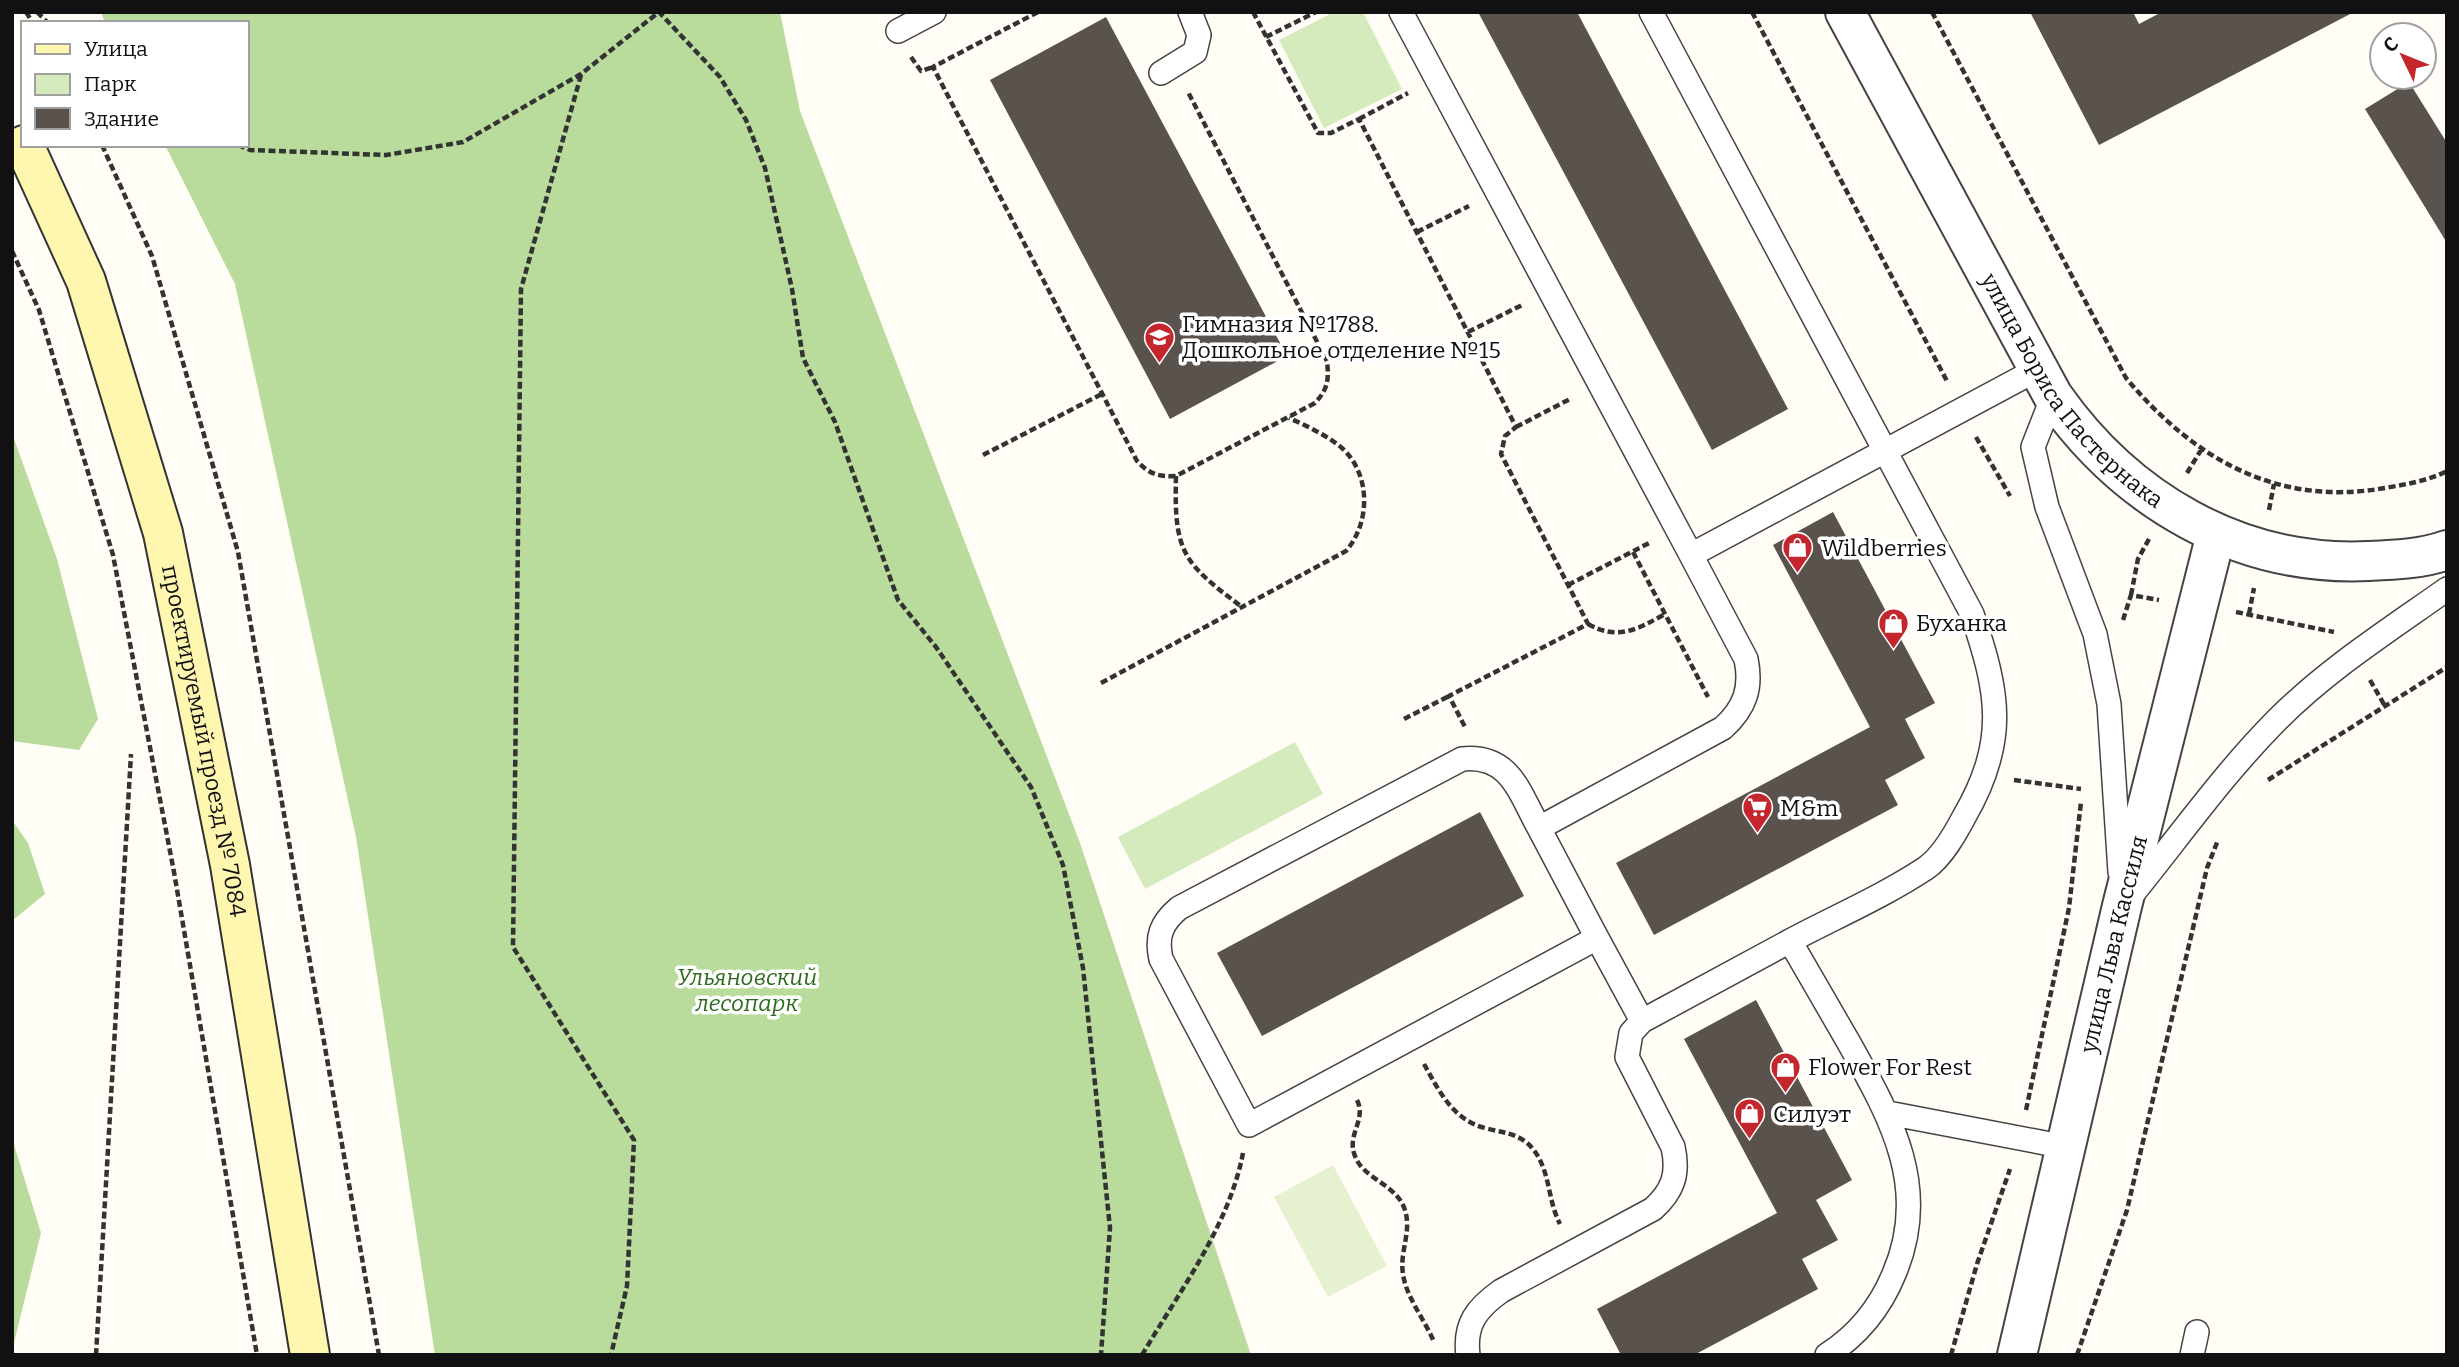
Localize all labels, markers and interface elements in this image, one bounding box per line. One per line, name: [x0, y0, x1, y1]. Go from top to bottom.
legend: [21, 21, 248, 147]
north arrow: [2368, 21, 2438, 91]
text: С: [2378, 33, 2403, 57]
text: Улица: [84, 36, 148, 62]
text: Парк: [84, 71, 137, 97]
text: Здание: [84, 106, 159, 132]
street label: улица Бориса Пастернака: [1975, 267, 2169, 514]
place label: Гимназия №1788. Дошкольное отделение №15: [1182, 310, 1501, 364]
school or university icon: Гимназия №1788. Дошкольное отделение №15: [1142, 320, 1176, 364]
shop icon: Wildberries: [1781, 531, 1815, 575]
place label: Wildberries: [1821, 534, 1947, 562]
street label: проектируемый проезд № 7084: [156, 563, 252, 920]
shop icon: Буханка: [1876, 606, 1910, 650]
place label: Буханка: [1916, 609, 2008, 637]
supermarket icon: M&m: [1740, 791, 1774, 835]
place label: M&m: [1780, 794, 1838, 822]
street label: улица Льва Кассиля: [2074, 833, 2153, 1057]
park label: Ульяновский лесопарк: [677, 963, 817, 1017]
shop icon: Flower For Rest: [1768, 1050, 1802, 1094]
place label: Flower For Rest: [1808, 1053, 1972, 1081]
shop icon: Силуэт: [1733, 1097, 1767, 1141]
place label: Силуэт: [1773, 1100, 1851, 1128]

